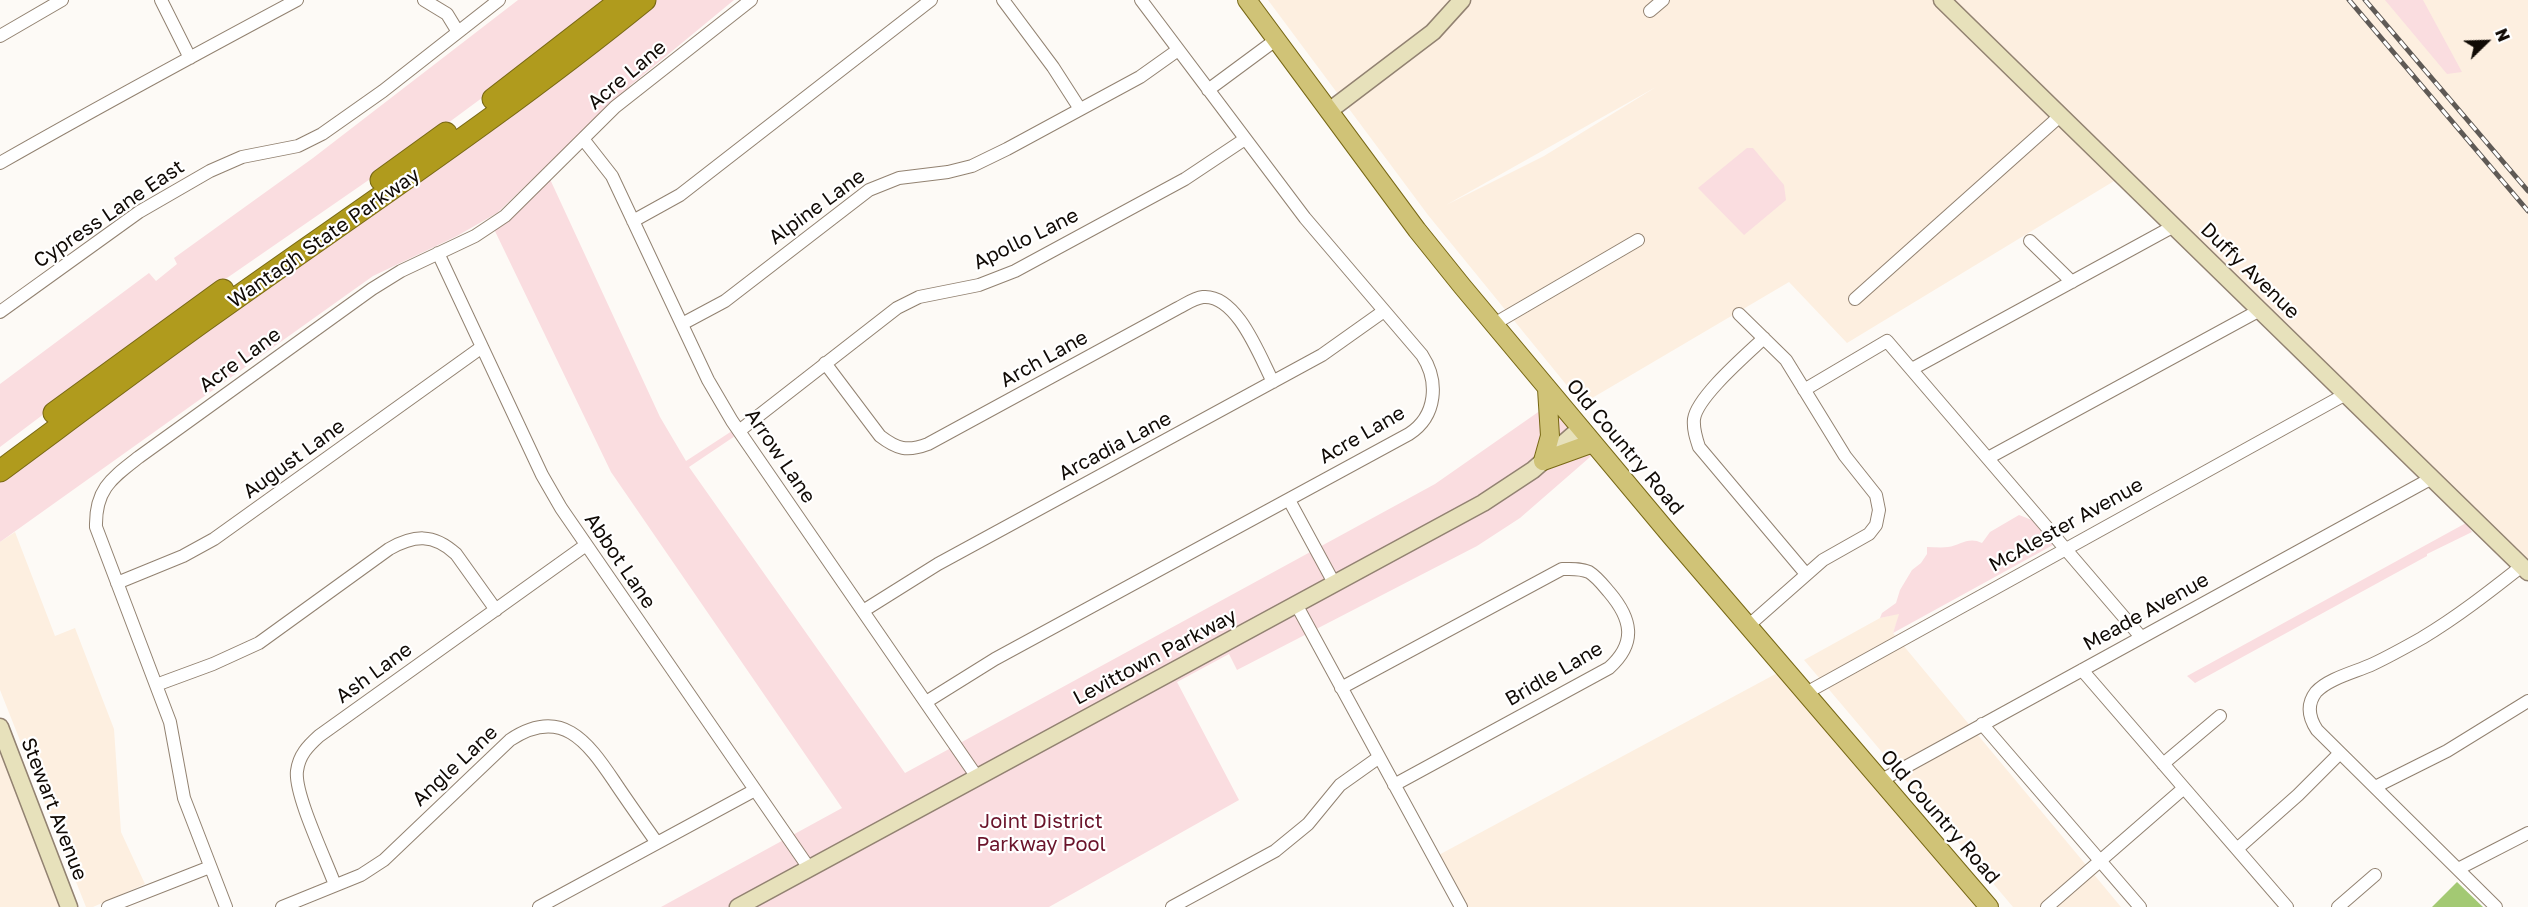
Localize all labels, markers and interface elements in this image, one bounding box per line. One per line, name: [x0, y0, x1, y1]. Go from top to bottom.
north arrow: [2456, 12, 2516, 72]
text: N: [2491, 25, 2514, 44]
street label: Acre Lane: [583, 35, 671, 115]
street label: Cypress Lane East: [29, 155, 189, 273]
street label: Wantagh State Parkway: [224, 163, 424, 313]
street label: Alpine Lane: [764, 164, 870, 250]
street label: Apollo Lane: [969, 203, 1083, 275]
street label: Duffy Avenue: [2196, 218, 2304, 324]
street label: Acre Lane: [194, 322, 286, 398]
street label: Arch Lane: [996, 325, 1092, 393]
street label: Old Country Road: [1561, 374, 1689, 520]
street label: Acre Lane: [1315, 401, 1409, 469]
street label: Arrow Lane: [740, 404, 820, 508]
street label: Arcadia Lane: [1055, 406, 1175, 486]
street label: August Lane: [238, 414, 350, 504]
street label: McAlester Avenue: [1985, 473, 2147, 577]
street label: Abbot Lane: [579, 509, 661, 613]
street label: Meade Avenue: [2079, 568, 2213, 656]
street label: Levittown Parkway: [1069, 604, 1241, 710]
street label: Bridle Lane: [1501, 636, 1607, 712]
street label: Ash Lane: [331, 637, 417, 709]
street label: Angle Lane: [407, 721, 503, 811]
street label: Stewart Avenue: [16, 734, 92, 884]
street label: Old Country Road: [1875, 745, 2005, 889]
park label: Joint District Parkway Pool: [976, 810, 1106, 857]

